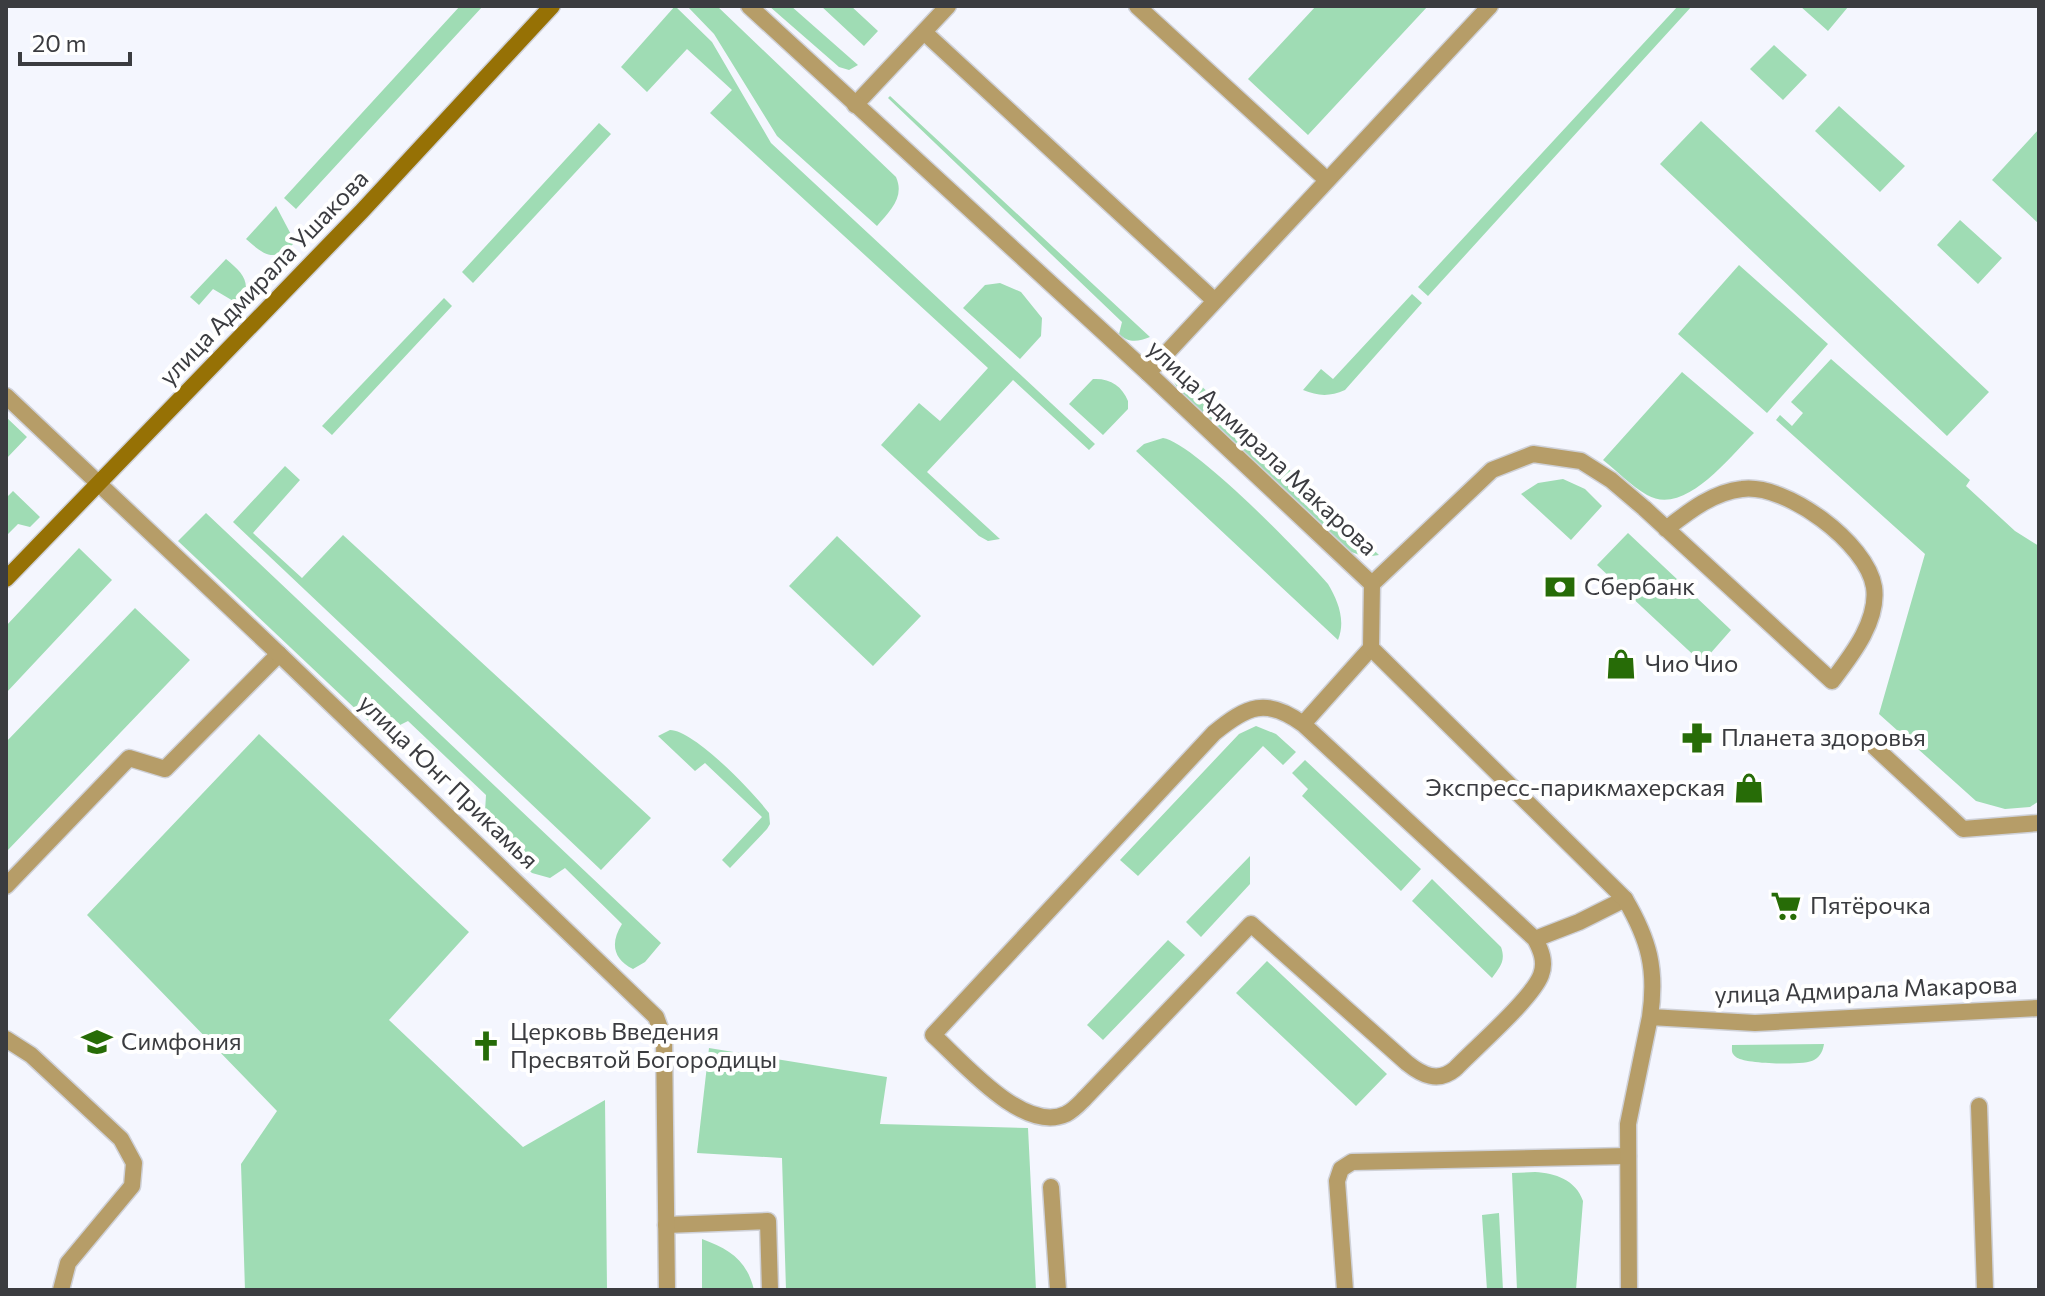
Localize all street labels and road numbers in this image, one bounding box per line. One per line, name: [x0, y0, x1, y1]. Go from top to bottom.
street label: улица Адмирала Ушакова: [152, 163, 373, 391]
street label: улица Адмирала Макарова: [1142, 333, 1384, 561]
street label: улица Юнг Прикамья: [353, 688, 545, 874]
street label: улица Адмирала Макарова: [1714, 969, 2018, 1008]

